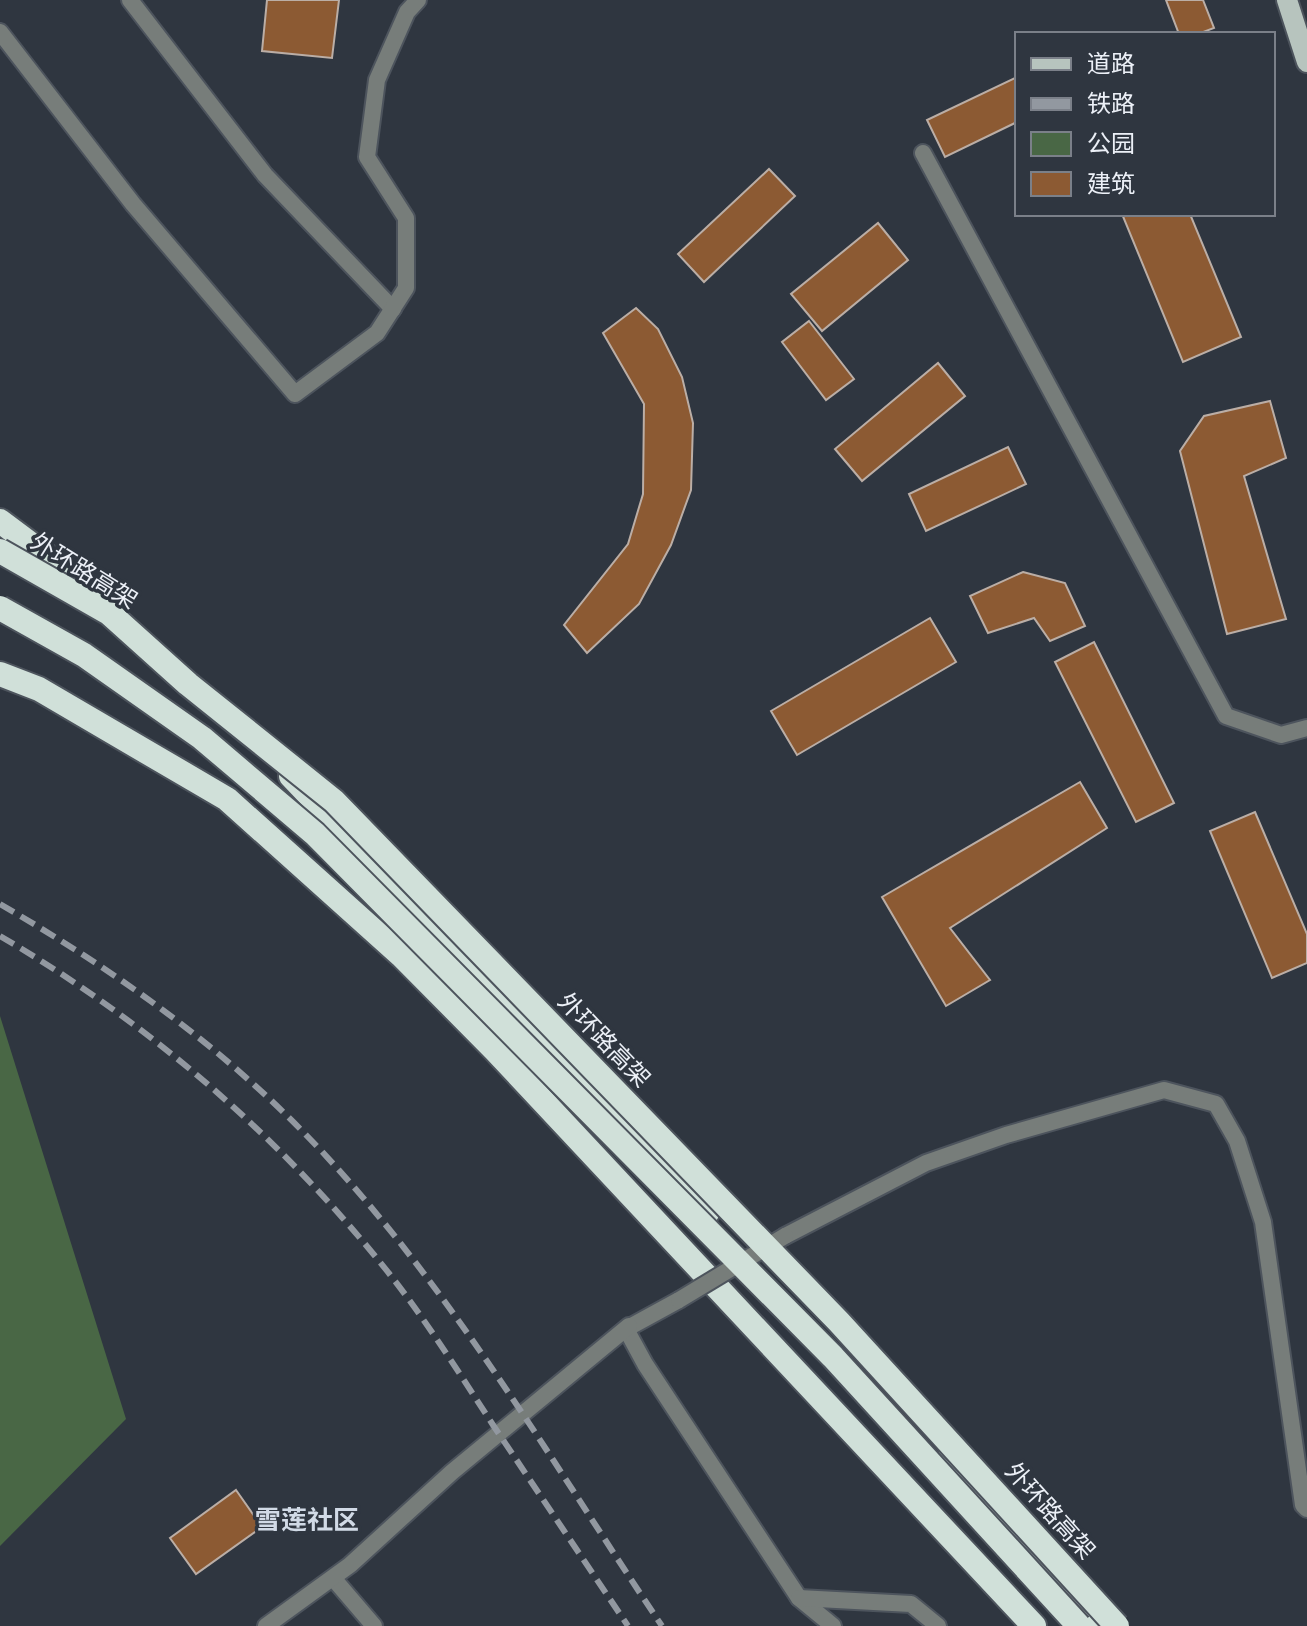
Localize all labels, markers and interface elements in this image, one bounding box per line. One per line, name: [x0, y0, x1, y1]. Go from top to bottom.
legend: [1015, 32, 1275, 216]
text: 道路: [1087, 48, 1135, 79]
text: 铁路: [1087, 88, 1135, 119]
text: 公园: [1087, 128, 1135, 159]
text: 建筑: [1087, 168, 1135, 199]
street label: 外环路高架: [25, 526, 143, 616]
street label: 外环路高架: [552, 986, 657, 1094]
street label: 外环路高架: [999, 1456, 1102, 1566]
district label: 雪莲社区: [255, 1503, 359, 1537]

